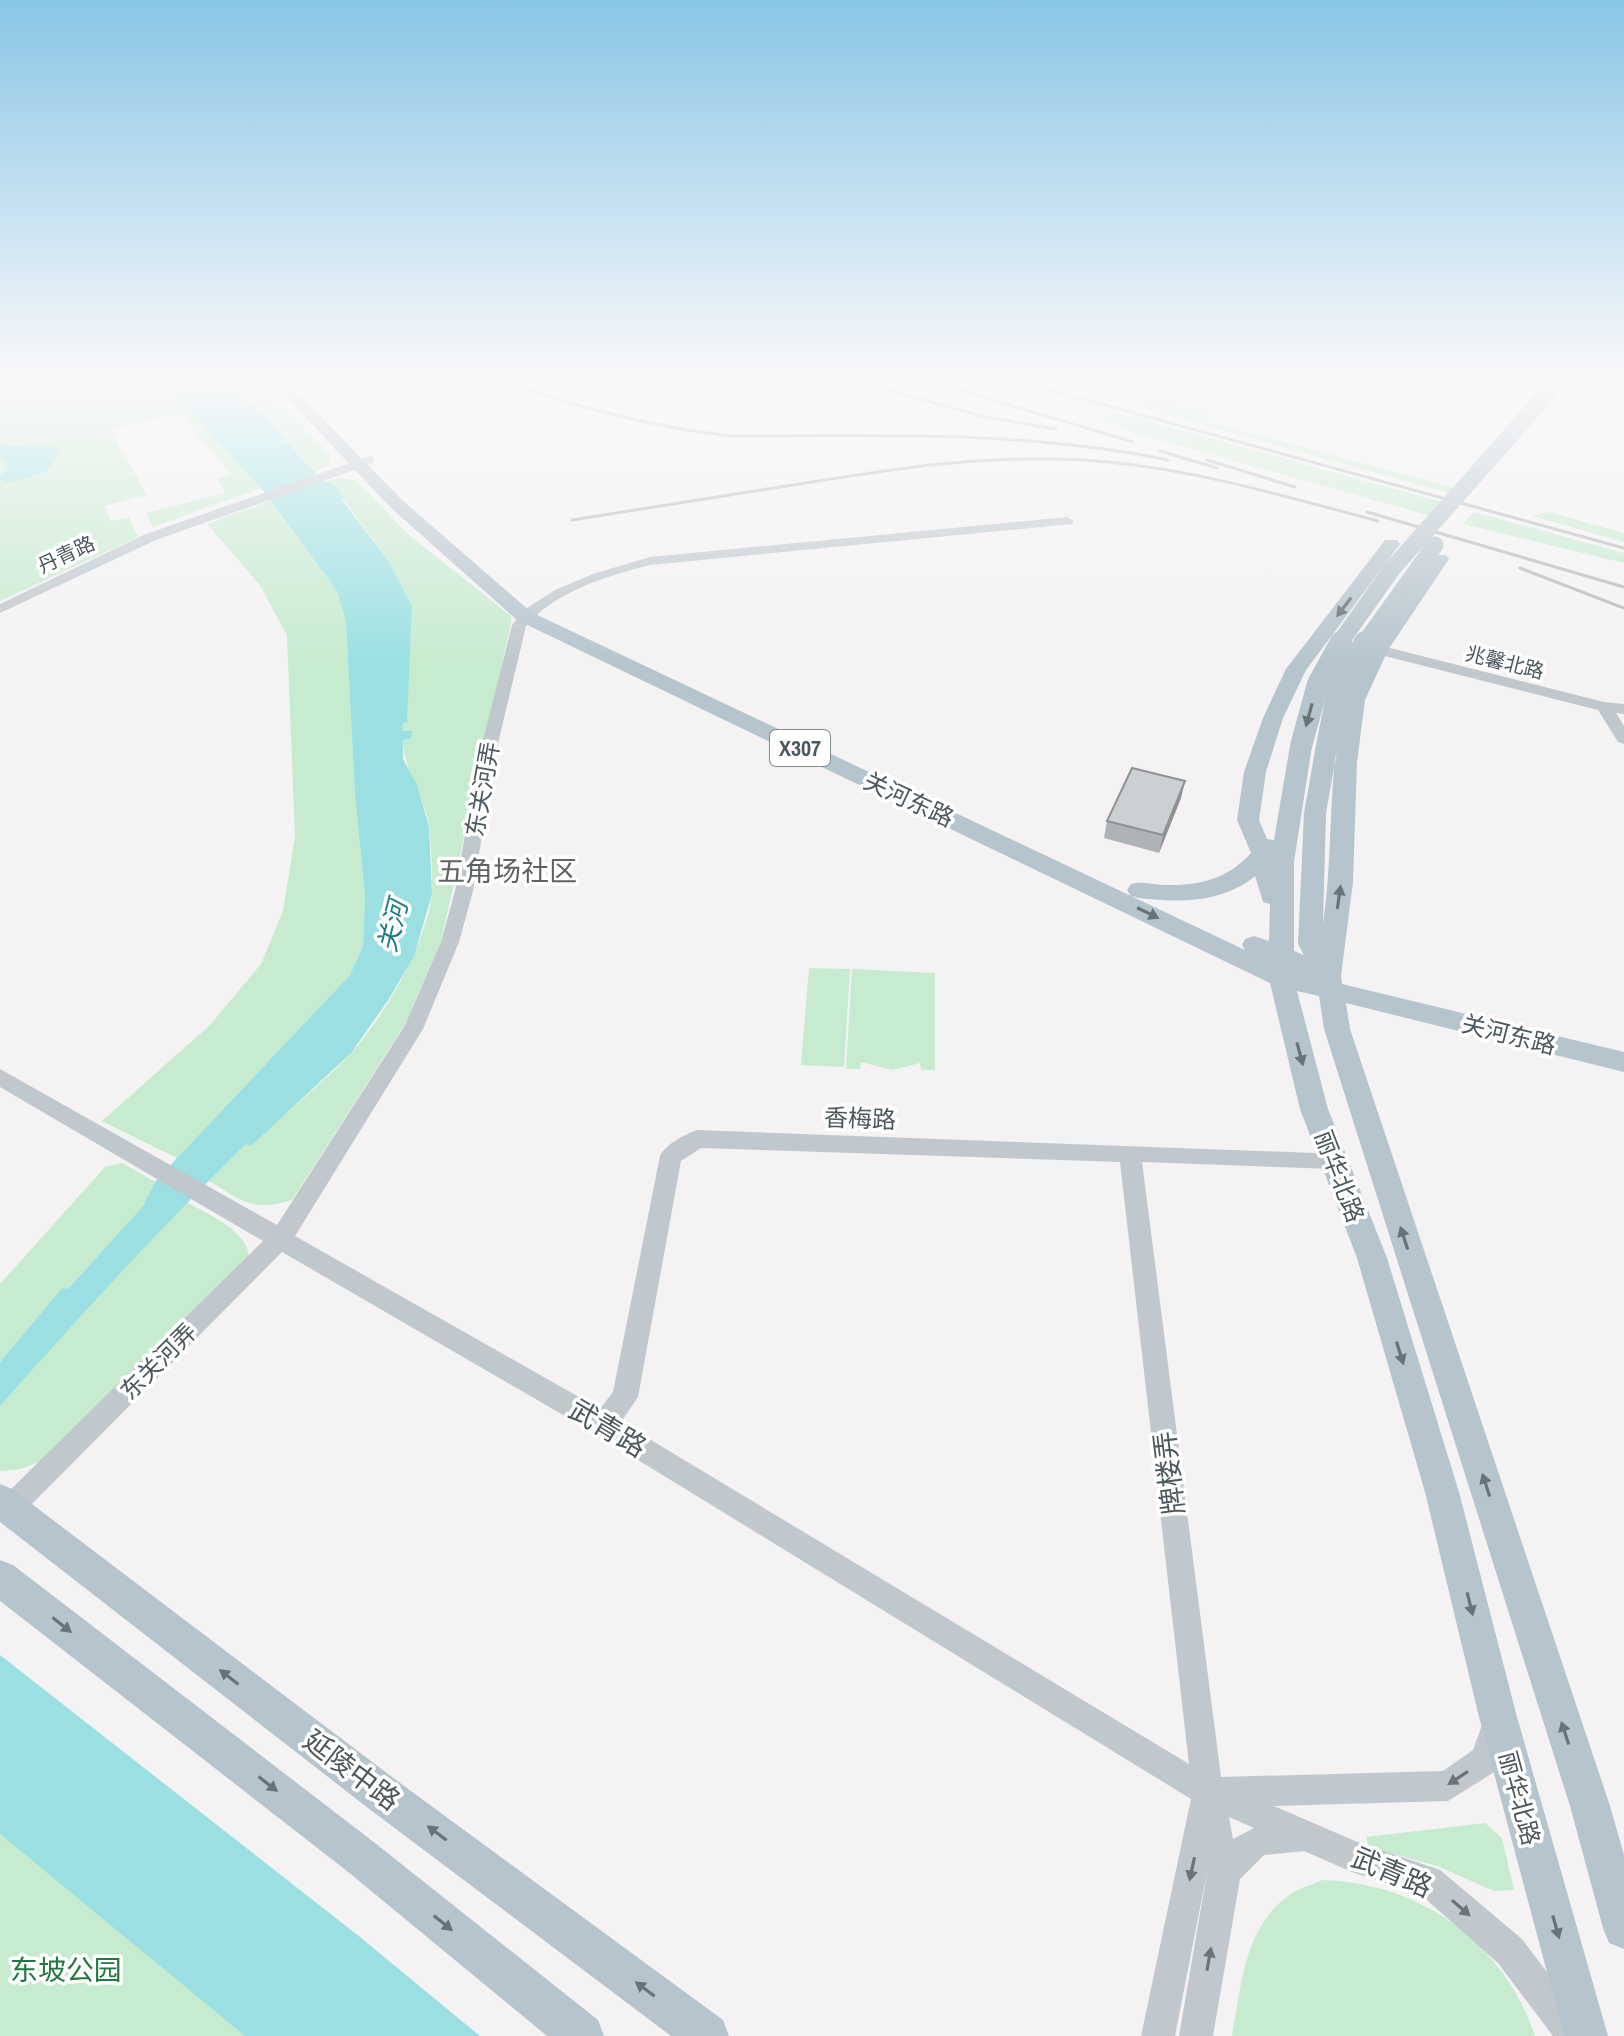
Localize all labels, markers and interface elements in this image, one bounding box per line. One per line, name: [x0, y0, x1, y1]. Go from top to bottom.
street label: 丹青路: [33, 529, 99, 579]
one-way arrow: [1337, 597, 1353, 617]
street label: 兆馨北路: [1463, 639, 1547, 685]
one-way arrow: [1303, 703, 1315, 728]
road number: X307: [770, 730, 830, 766]
street label: 东关河弄: [458, 739, 506, 839]
street label: 关河东路: [859, 764, 959, 834]
district label: 五角场社区: [437, 852, 577, 890]
one-way arrow: [1333, 884, 1346, 909]
water label: 关河: [369, 892, 416, 955]
one-way arrow: [1136, 906, 1160, 920]
street label: 关河东路: [1459, 1007, 1559, 1061]
one-way arrow: [1294, 1042, 1306, 1067]
street label: 香梅路: [823, 1101, 897, 1135]
street label: 丽华北路: [1308, 1125, 1372, 1227]
one-way arrow: [1397, 1226, 1410, 1250]
street label: 东关河弄: [113, 1316, 203, 1406]
one-way arrow: [1394, 1342, 1407, 1366]
street label: 武青路: [562, 1390, 654, 1466]
street label: 牌楼弄: [1145, 1429, 1193, 1517]
one-way arrow: [1479, 1473, 1492, 1497]
one-way arrow: [1464, 1591, 1476, 1616]
one-way arrow: [52, 1617, 72, 1633]
one-way arrow: [219, 1669, 239, 1685]
one-way arrow: [1558, 1720, 1571, 1744]
street label: 延陵中路: [296, 1721, 408, 1819]
street label: 丽华北路: [1492, 1747, 1548, 1849]
one-way arrow: [1447, 1771, 1468, 1786]
one-way arrow: [257, 1776, 278, 1792]
one-way arrow: [427, 1825, 447, 1841]
street label: 武青路: [1346, 1838, 1438, 1906]
one-way arrow: [1185, 1856, 1198, 1881]
one-way arrow: [1451, 1899, 1470, 1917]
one-way arrow: [433, 1915, 454, 1932]
one-way arrow: [1550, 1915, 1562, 1940]
one-way arrow: [1204, 1946, 1216, 1971]
park label: 东坡公园: [10, 1951, 122, 1989]
one-way arrow: [635, 1982, 655, 1998]

